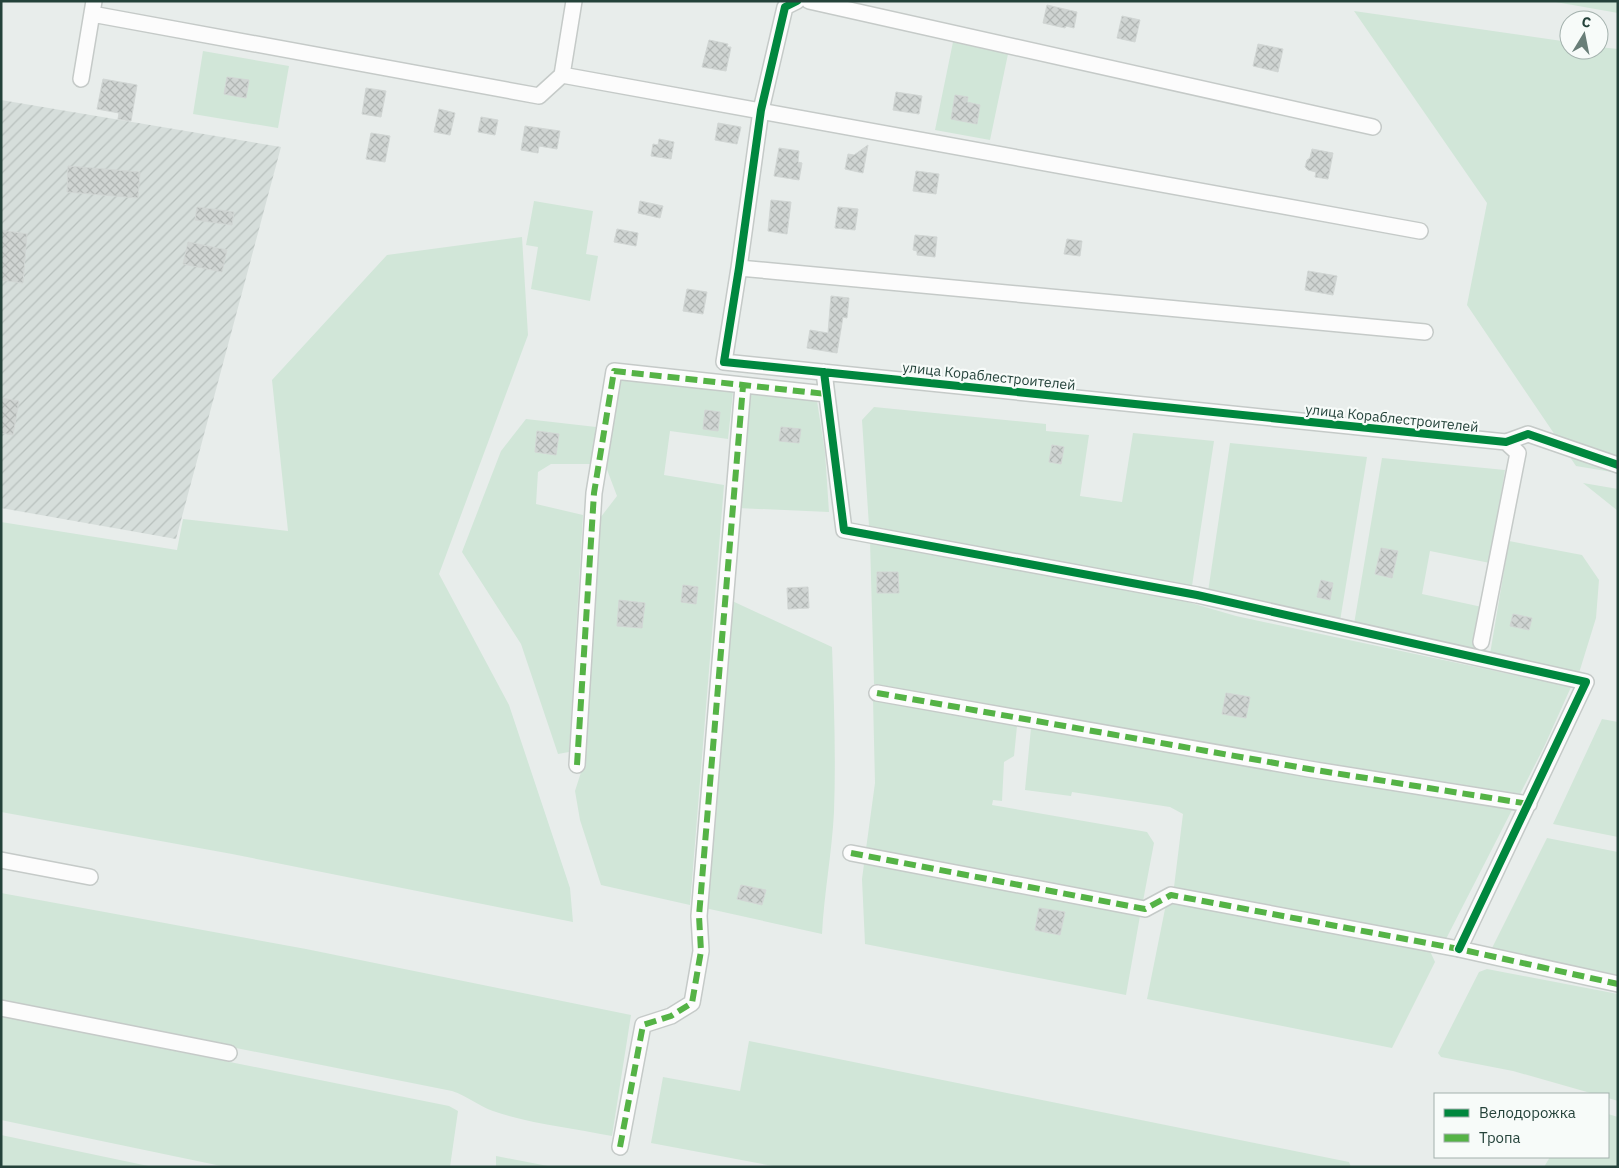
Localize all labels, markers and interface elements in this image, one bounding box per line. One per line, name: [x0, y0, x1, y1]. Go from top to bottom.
north arrow: [1559, 10, 1609, 60]
text: С: [1580, 13, 1592, 32]
street label: улица Кораблестроителей: [902, 358, 1076, 394]
street label: улица Кораблестроителей: [1305, 400, 1479, 436]
legend: [1434, 1093, 1609, 1158]
text: Велодорожка: [1479, 1103, 1576, 1122]
text: Тропа: [1479, 1128, 1521, 1147]

